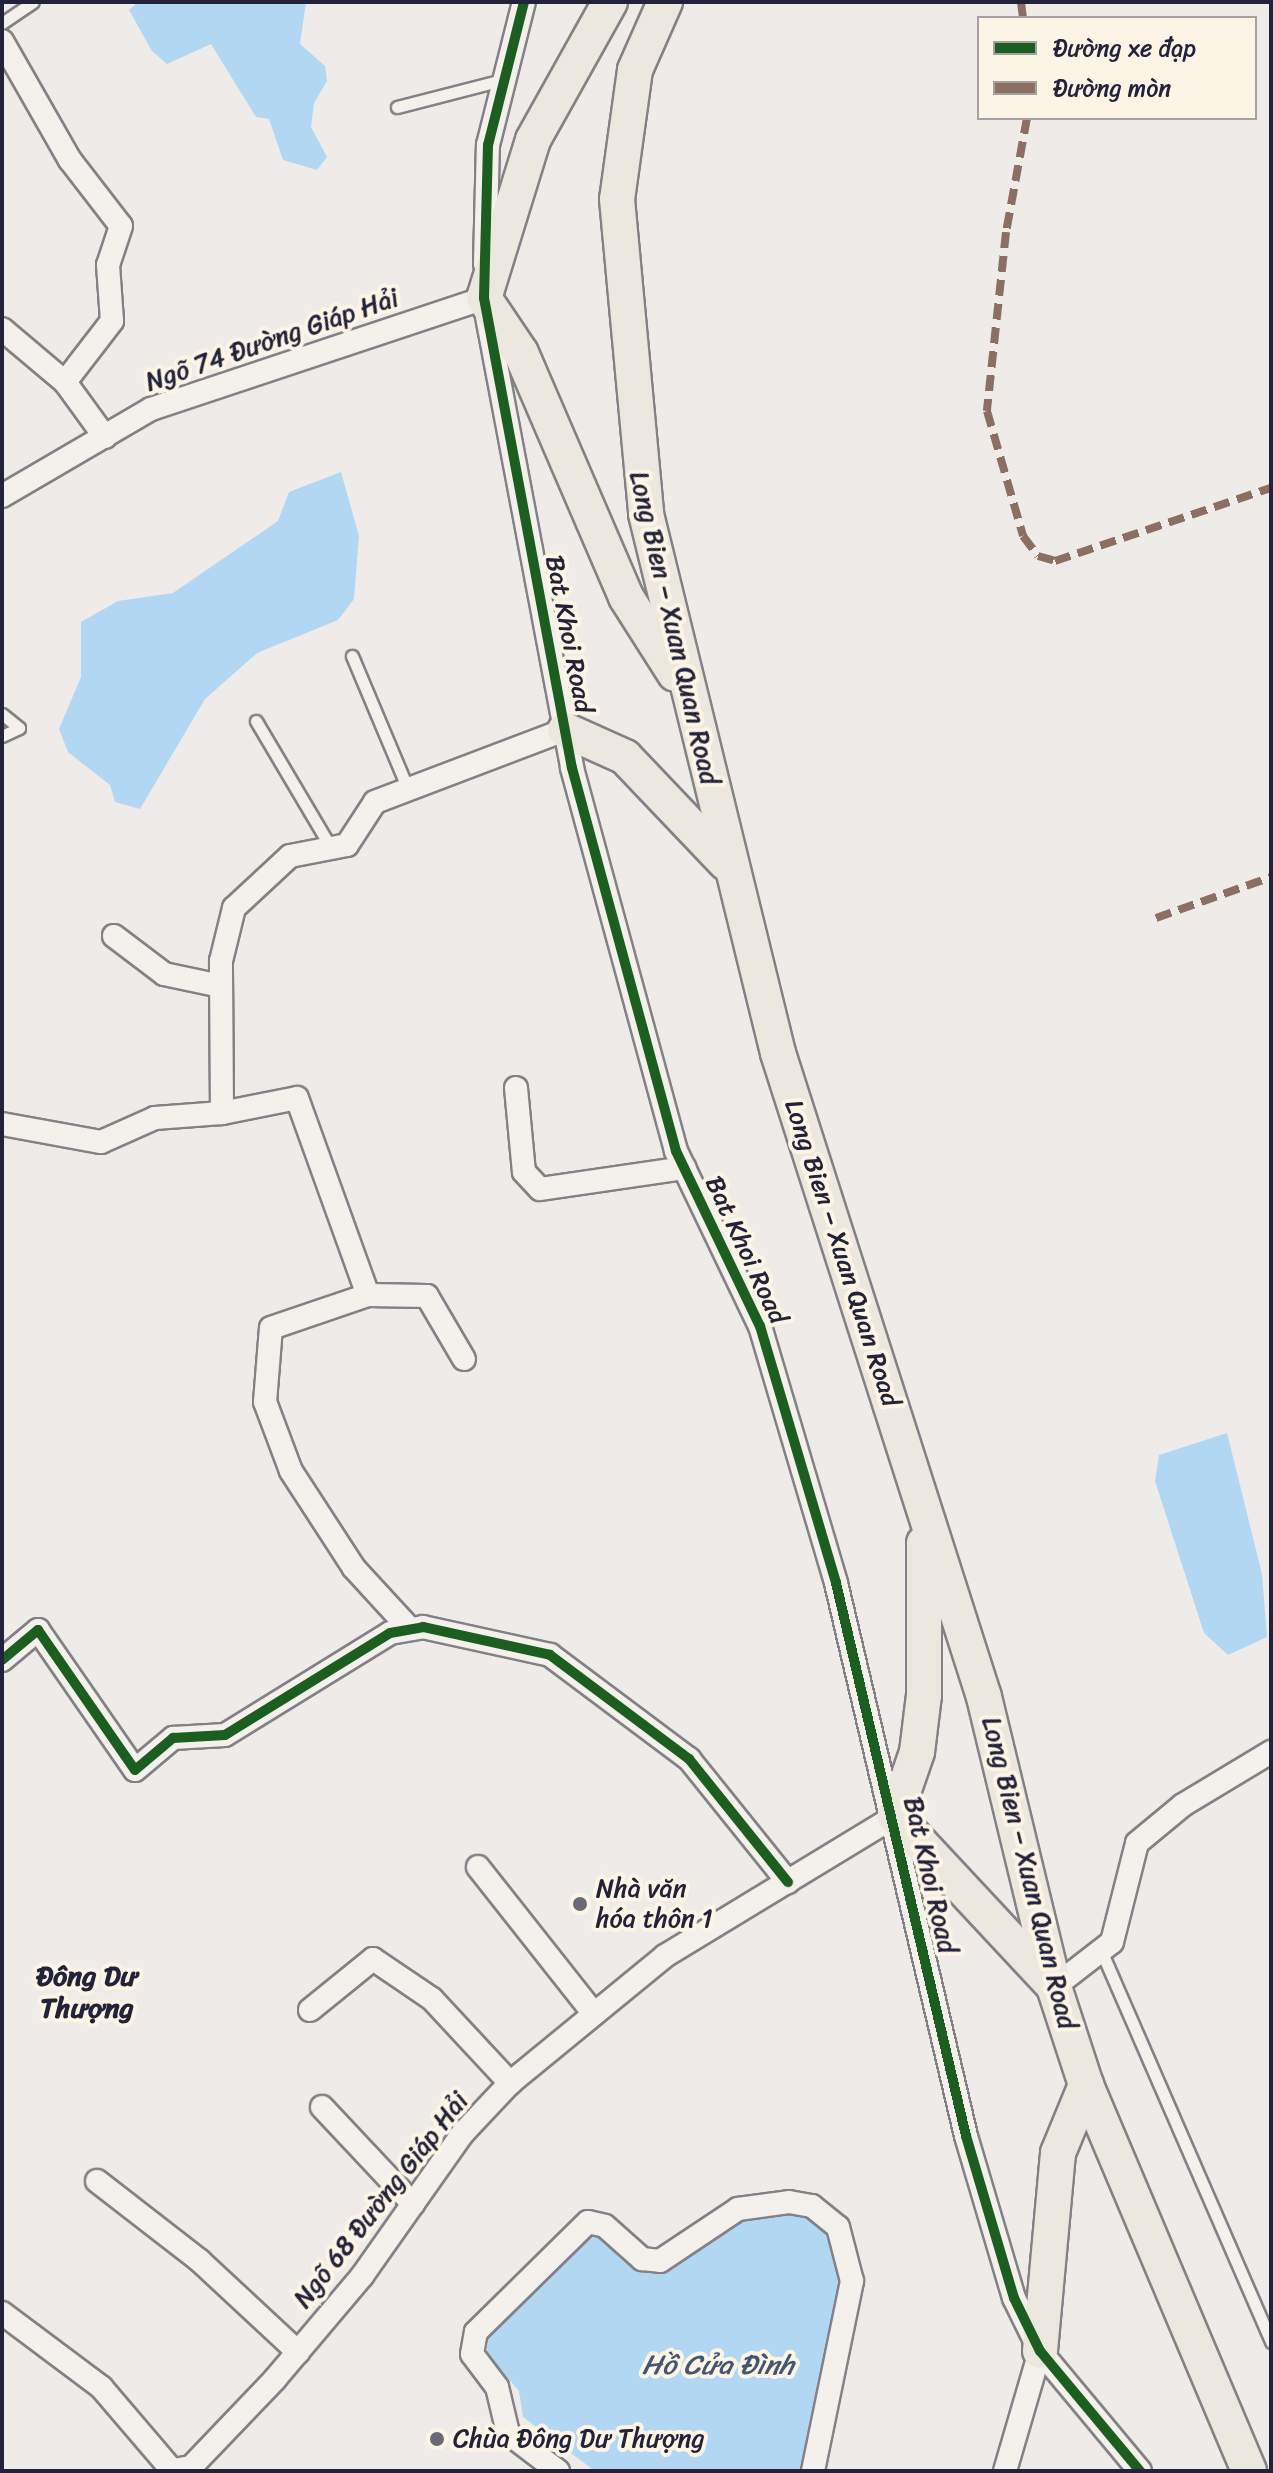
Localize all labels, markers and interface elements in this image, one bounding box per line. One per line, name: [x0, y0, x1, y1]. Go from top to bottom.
legend: [977, 16, 1257, 120]
text: Đường xe đạp: [1053, 27, 1196, 69]
text: Đường mòn: [1053, 67, 1171, 109]
street label: Ngõ 74 Đường Giáp Hải: [141, 282, 403, 398]
street label: Long Bien – Xuan Quan Road: [623, 468, 725, 788]
street label: Bat Khoi Road: [538, 553, 600, 715]
street label: Long Bien – Xuan Quan Road: [777, 1095, 907, 1411]
street label: Bat Khoi Road: [698, 1171, 794, 1329]
street label: Long Bien – Xuan Quan Road: [975, 1713, 1083, 2033]
street label: Bat Khoi Road: [897, 1794, 963, 1956]
place label: Nhà văn hóa thôn 1: [596, 1873, 713, 1934]
marker: Nhà văn hóa thôn 1: [571, 1895, 589, 1913]
district label: Đông Dư Thượng: [36, 1959, 138, 2025]
street label: Ngõ 68 Đường Giáp Hải: [287, 2086, 475, 2314]
water label: Hồ Cửa Đình: [642, 2348, 794, 2382]
place label: Chùa Đông Dư Thượng: [453, 2423, 705, 2455]
marker: Chùa Đông Dư Thượng: [428, 2430, 446, 2448]

